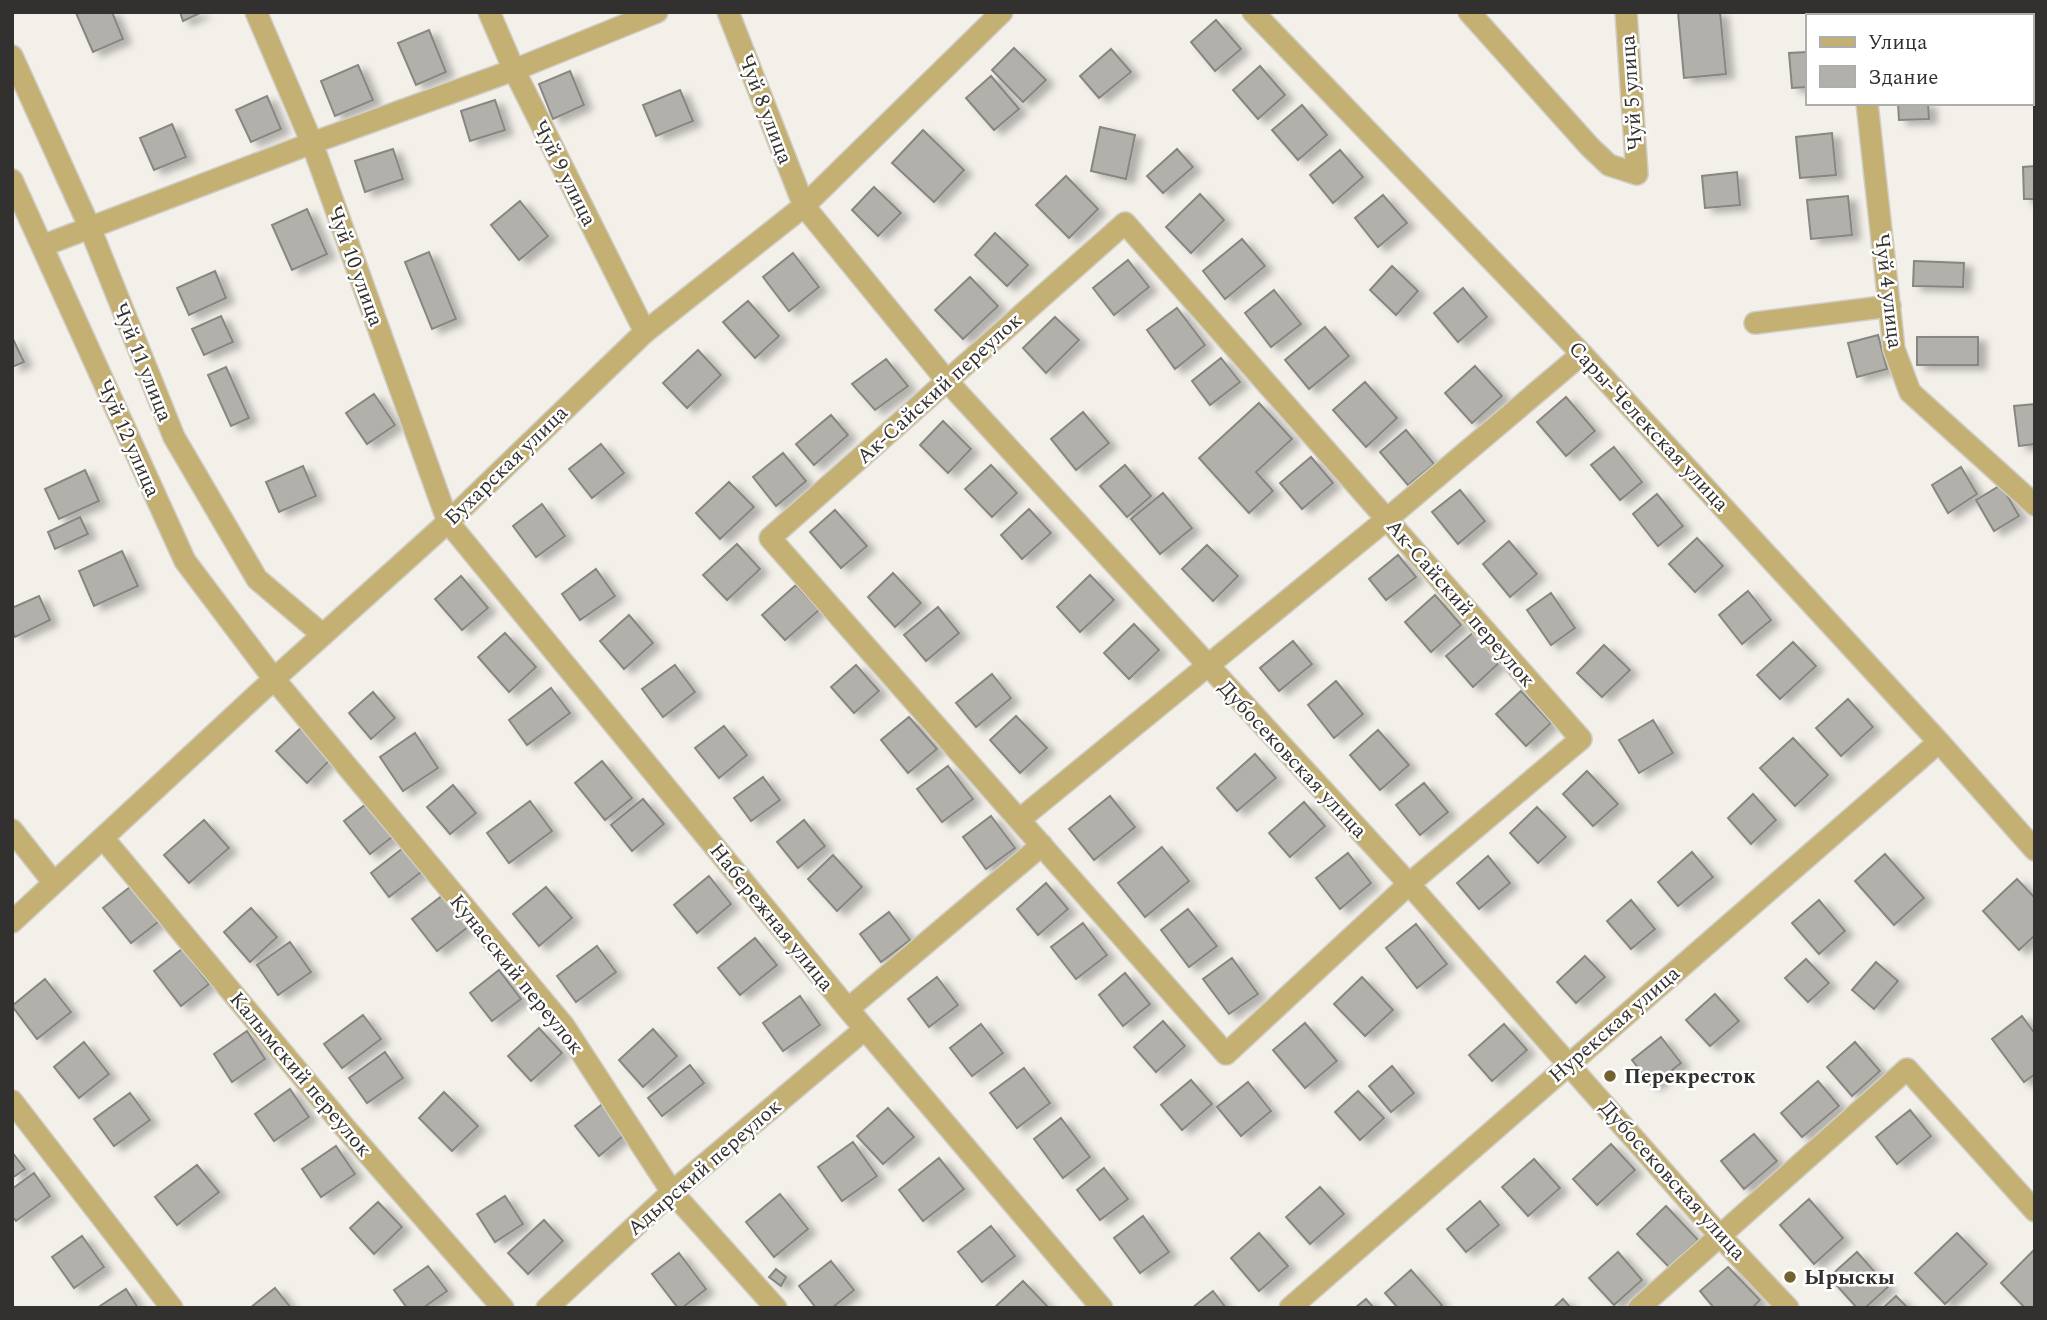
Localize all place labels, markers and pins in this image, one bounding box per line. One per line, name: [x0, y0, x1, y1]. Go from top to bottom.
place label: Перекресток: [1624, 1061, 1756, 1093]
marker: Перекресток: [1602, 1068, 1618, 1084]
place label: Ырыскы: [1804, 1262, 1895, 1294]
marker: Ырыскы: [1782, 1269, 1798, 1285]

